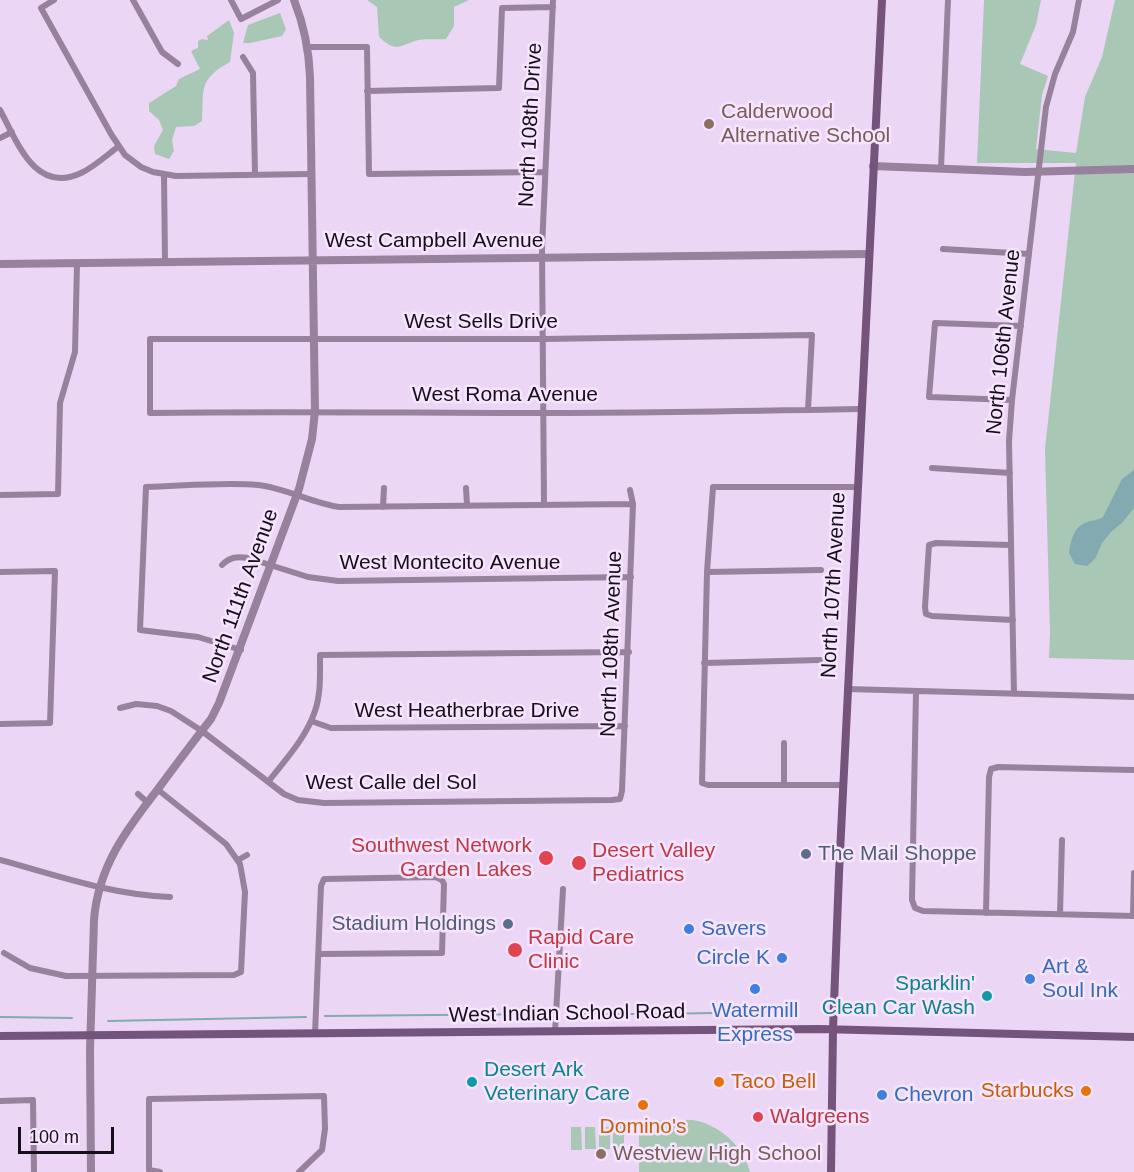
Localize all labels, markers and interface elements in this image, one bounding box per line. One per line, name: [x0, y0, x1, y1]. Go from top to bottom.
street label: North 108th Drive: [514, 42, 548, 208]
place label: Calderwood Alternative School: [721, 99, 890, 149]
marker: Calderwood Alternative School: [702, 117, 716, 131]
street label: West Campbell Avenue: [325, 228, 543, 254]
street label: North 106th Avenue: [982, 248, 1026, 436]
street label: West Sells Drive: [404, 309, 558, 335]
street label: West Roma Avenue: [412, 382, 598, 408]
street label: North 107th Avenue: [817, 491, 851, 679]
street label: North 111th Avenue: [198, 506, 284, 686]
street label: West Montecito Avenue: [339, 550, 561, 576]
street label: North 108th Avenue: [596, 550, 628, 738]
street label: West Heatherbrae Drive: [355, 698, 579, 724]
street label: West Calle del Sol: [305, 770, 477, 796]
place label: Southwest Network Garden Lakes: [351, 833, 532, 883]
place label: Desert Valley Pediatrics: [592, 838, 715, 888]
place label: The Mail Shoppe: [818, 841, 977, 867]
marker: The Mail Shoppe: [799, 847, 813, 861]
marker: Southwest Network Garden Lakes: [537, 849, 555, 867]
marker: Desert Valley Pediatrics: [570, 854, 588, 872]
place label: Stadium Holdings: [331, 911, 496, 937]
place label: Savers: [701, 916, 766, 942]
marker: Stadium Holdings: [501, 917, 515, 931]
marker: Savers: [682, 922, 696, 936]
place label: Rapid Care Clinic: [528, 925, 634, 975]
marker: Rapid Care Clinic: [506, 941, 524, 959]
place label: Circle K: [696, 945, 770, 971]
marker: Circle K: [775, 951, 789, 965]
place label: Art & Soul Ink: [1042, 954, 1118, 1004]
place label: Sparklin' Clean Car Wash: [822, 971, 975, 1021]
marker: Art & Soul Ink: [1023, 972, 1037, 986]
marker: Watermill Express: [748, 982, 762, 996]
marker: Sparklin' Clean Car Wash: [980, 989, 994, 1003]
place label: Watermill Express: [712, 998, 798, 1048]
street label: West Indian School Road: [449, 999, 685, 1029]
place label: Desert Ark Veterinary Care: [484, 1057, 630, 1107]
place label: Taco Bell: [731, 1069, 816, 1095]
marker: Desert Ark Veterinary Care: [465, 1075, 479, 1089]
marker: Taco Bell: [712, 1075, 726, 1089]
place label: Starbucks: [981, 1078, 1074, 1104]
place label: Chevron: [894, 1082, 973, 1108]
marker: Starbucks: [1079, 1084, 1093, 1098]
marker: Chevron: [875, 1088, 889, 1102]
marker: Domino's: [636, 1098, 650, 1112]
place label: Walgreens: [770, 1104, 870, 1130]
marker: Walgreens: [751, 1110, 765, 1124]
place label: Domino's: [600, 1114, 686, 1140]
scale bar: [21, 1115, 117, 1153]
text: 100 m: [29, 1127, 79, 1147]
place label: Westview High School: [613, 1141, 822, 1167]
marker: Westview High School: [594, 1147, 608, 1161]

